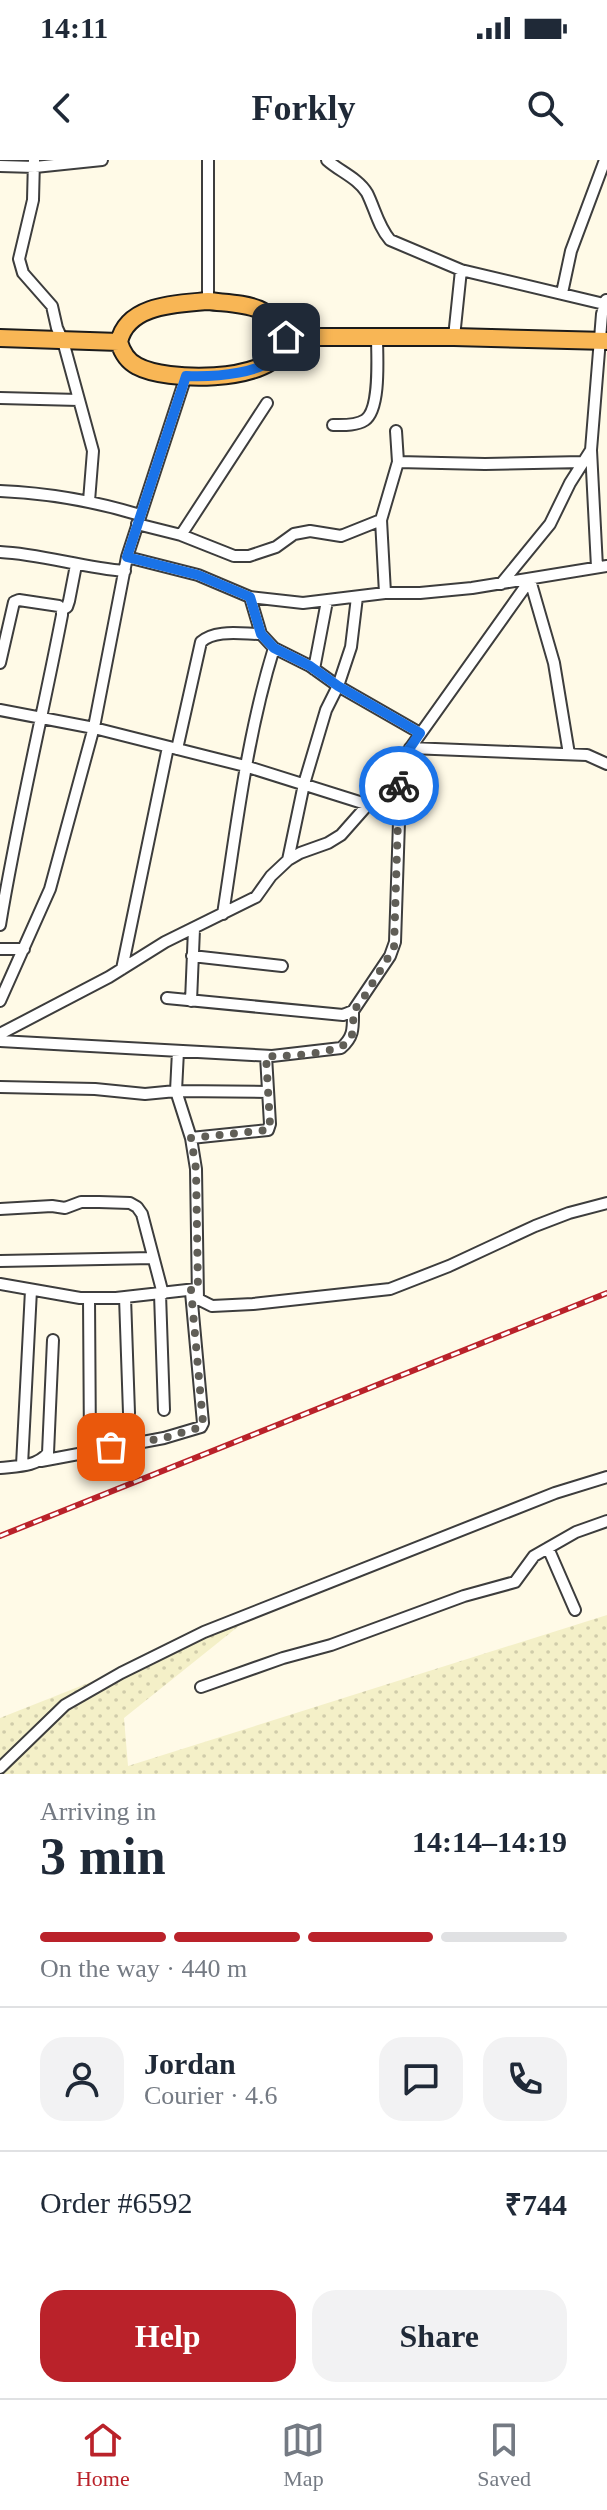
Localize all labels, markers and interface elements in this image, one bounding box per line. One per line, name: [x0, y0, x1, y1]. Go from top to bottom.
text: 14:11: [40, 11, 108, 44]
icon: back: [40, 86, 84, 130]
icon: search: [523, 86, 567, 130]
text: Forkly: [252, 88, 356, 128]
pin: [252, 303, 320, 371]
icon: home: [264, 315, 308, 359]
courier: [359, 746, 439, 826]
icon: bike: [377, 764, 421, 808]
pin: [77, 1413, 145, 1481]
icon: bag: [89, 1425, 133, 1469]
text: Arriving in: [40, 1797, 156, 1826]
text: 14:14–14:19: [412, 1825, 567, 1858]
text: 3 min: [40, 1828, 166, 1885]
text: On the way · 440 m: [40, 1954, 247, 1983]
button: person: [40, 2037, 124, 2121]
button: chat: [379, 2037, 463, 2121]
button: phone: [483, 2037, 567, 2121]
text: Jordan: [144, 2047, 236, 2080]
text: Courier · 4.6: [144, 2081, 278, 2110]
text: Order #6592: [40, 2186, 192, 2219]
text: ₹744: [505, 2188, 567, 2221]
button: Help: [40, 2290, 296, 2382]
button: Share: [312, 2290, 567, 2382]
tab: Home: [76, 2418, 130, 2492]
tab: Map: [281, 2418, 325, 2492]
tab: Saved: [477, 2418, 531, 2492]

